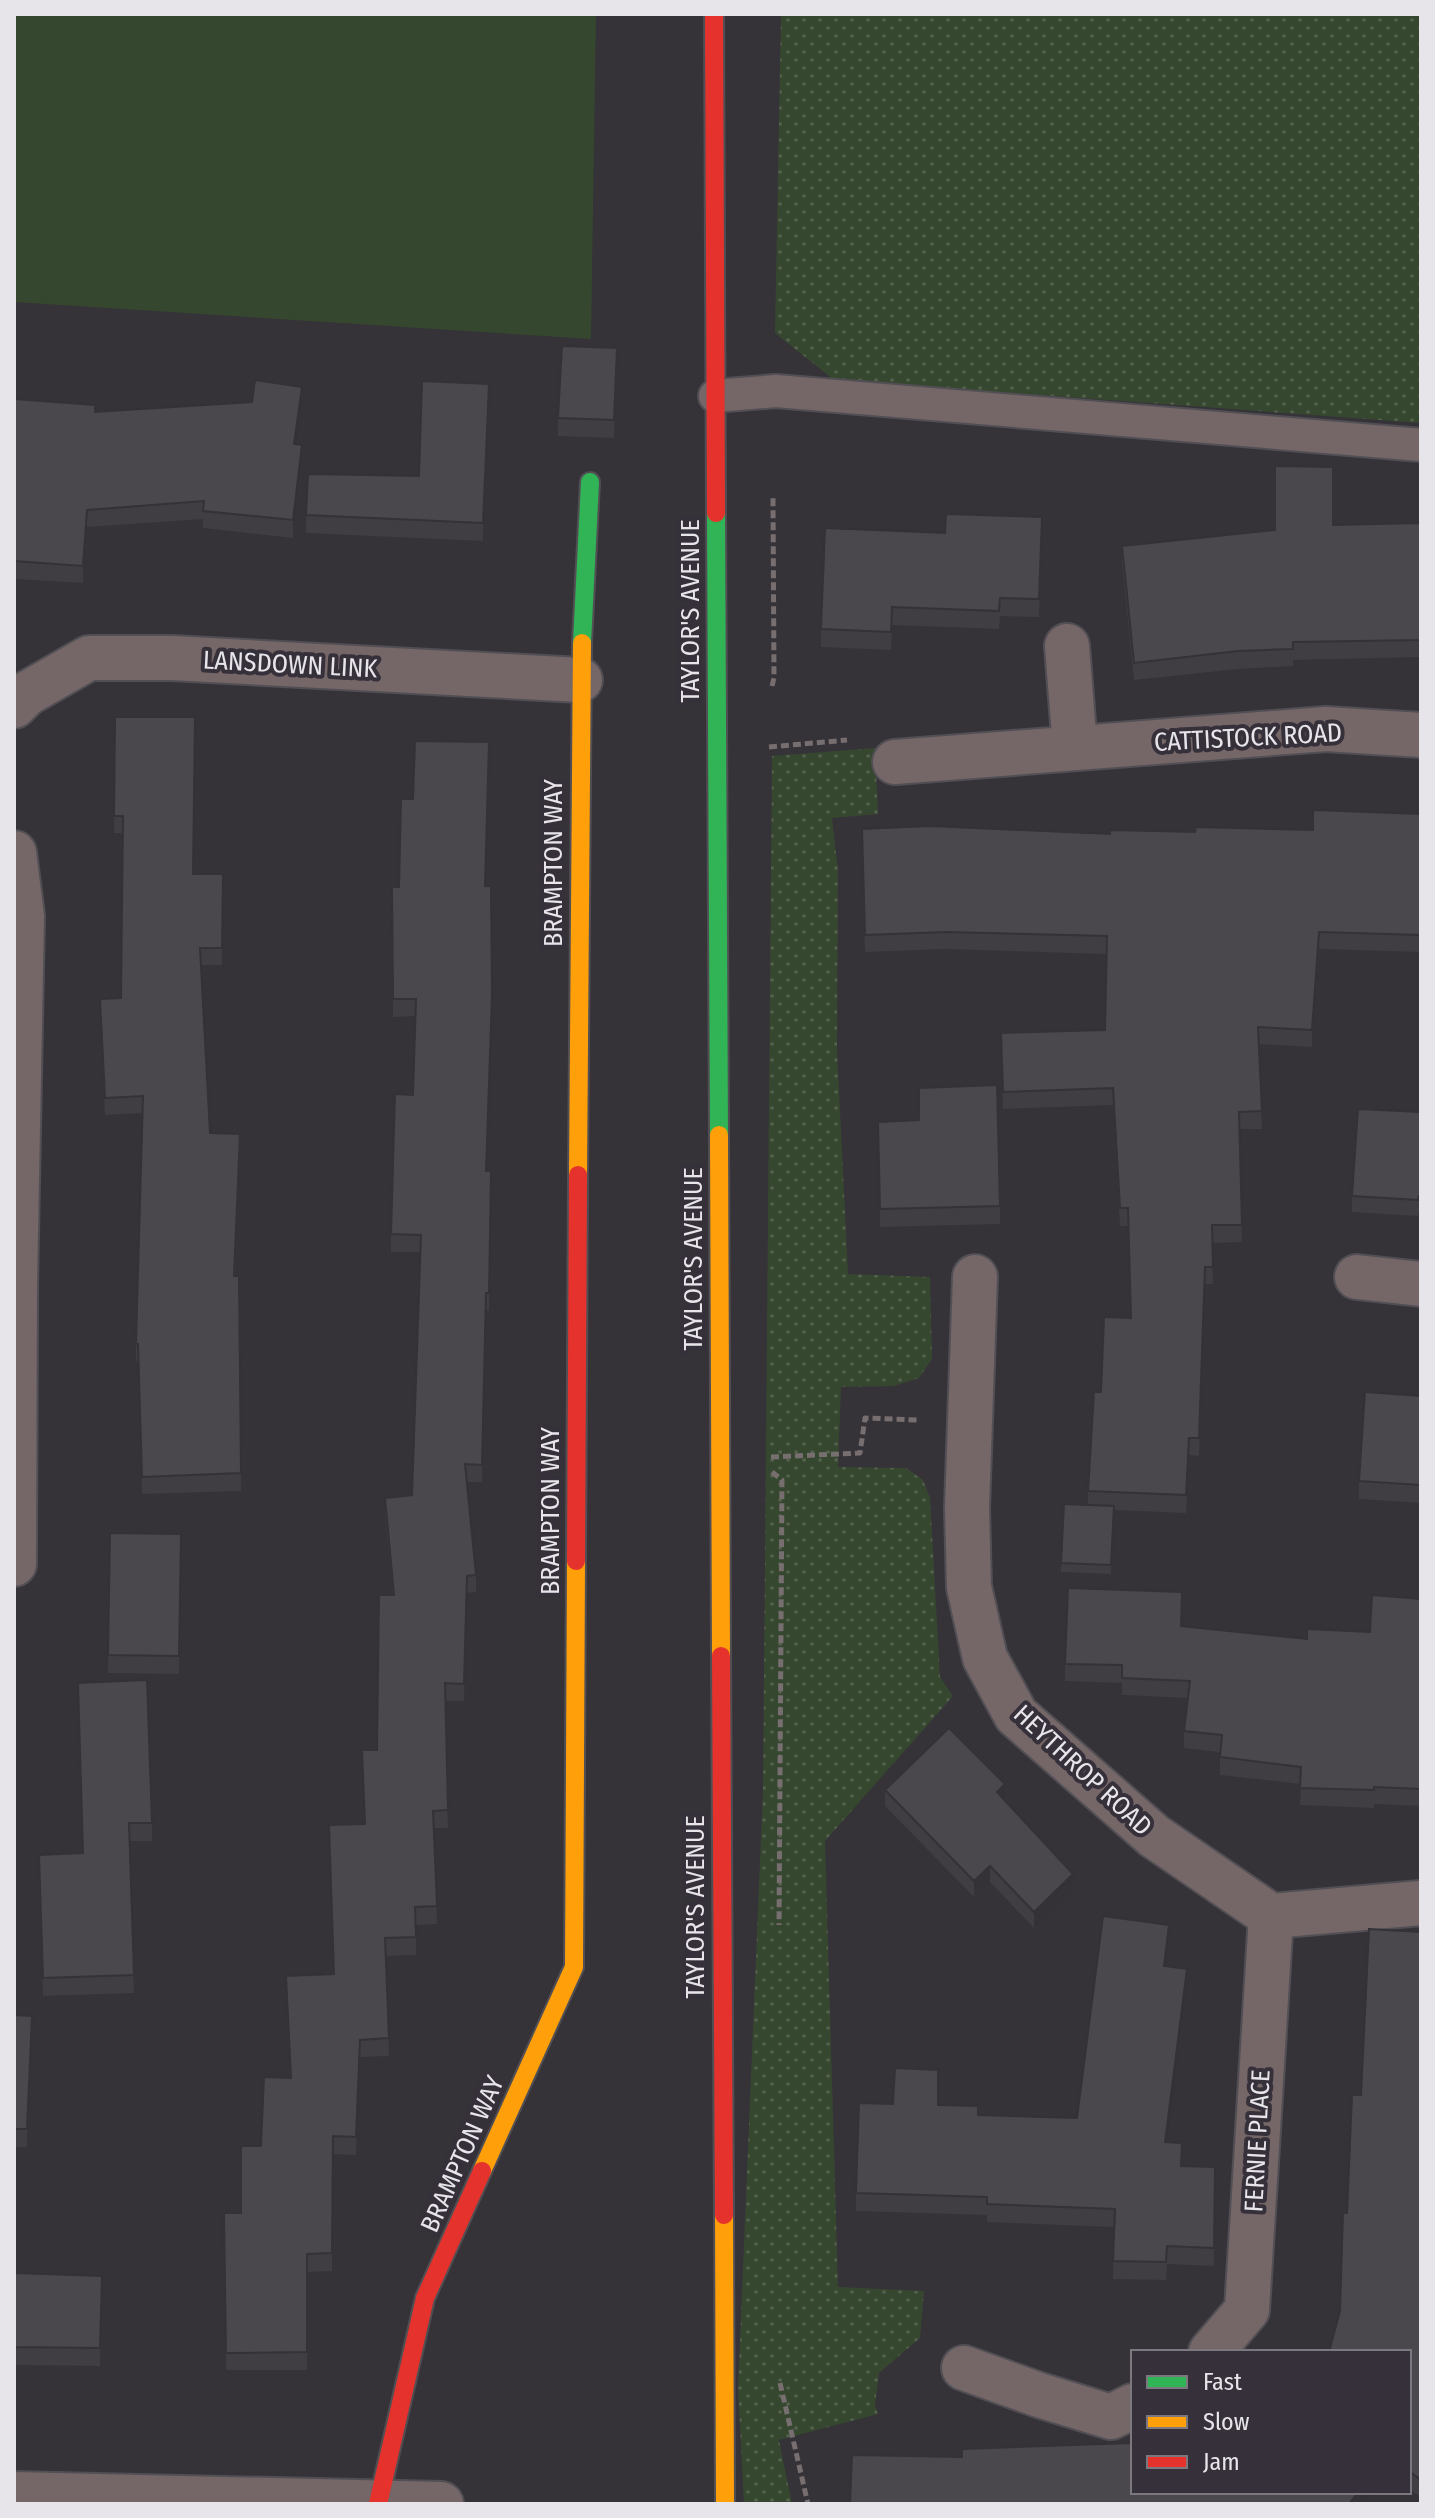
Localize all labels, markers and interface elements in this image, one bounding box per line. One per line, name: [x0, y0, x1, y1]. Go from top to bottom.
street label: TAYLOR'S AVENUE: [675, 519, 706, 703]
street label: LANSDOWN LINK: [202, 644, 378, 685]
street label: CATTISTOCK ROAD: [1153, 717, 1343, 758]
street label: BRAMPTON WAY: [538, 779, 569, 947]
street label: TAYLOR'S AVENUE: [678, 1167, 709, 1351]
street label: BRAMPTON WAY: [535, 1427, 566, 1595]
street label: HEYTHROP ROAD: [1007, 1699, 1158, 1842]
street label: TAYLOR'S AVENUE: [680, 1815, 711, 1999]
street label: FERNIE PLACE: [1238, 2069, 1277, 2213]
street label: BRAMPTON WAY: [414, 2071, 511, 2237]
legend: [1131, 2350, 1411, 2494]
text: Fast: [1203, 2368, 1242, 2396]
text: Slow: [1203, 2408, 1250, 2436]
text: Jam: [1203, 2448, 1240, 2476]

